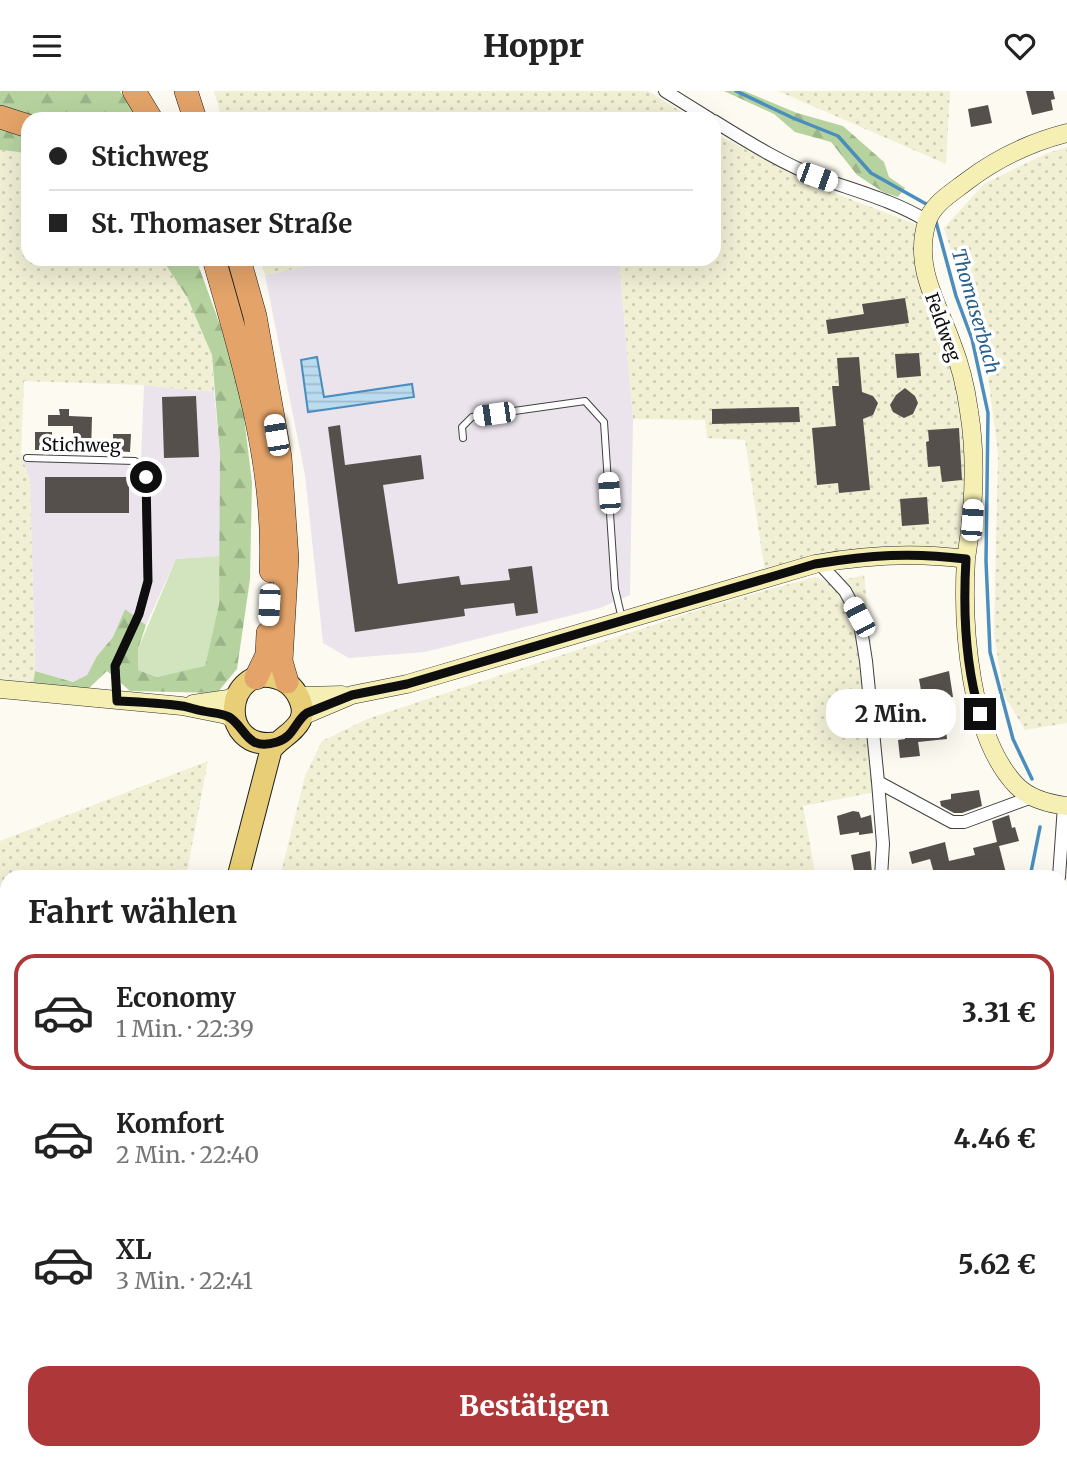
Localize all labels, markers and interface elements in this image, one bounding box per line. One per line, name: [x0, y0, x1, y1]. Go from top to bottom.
text: Hoppr: [483, 26, 584, 66]
icon: menu: [28, 27, 66, 65]
icon: heart: [1001, 27, 1039, 65]
text: Stichweg: [91, 140, 208, 173]
car: [794, 160, 841, 194]
text: St. Thomaser Straße: [91, 207, 352, 240]
water label: Thomaserbach: [947, 246, 1005, 376]
street label: Feldweg: [920, 289, 966, 365]
car: [472, 401, 517, 427]
car: [263, 412, 290, 458]
street label: Stichweg: [41, 433, 121, 457]
route start: [130, 461, 162, 493]
car: [598, 471, 621, 515]
car: [961, 498, 984, 542]
car: [258, 583, 281, 627]
car: [840, 594, 879, 640]
callout: 2 Min.: [826, 689, 956, 739]
route end: [964, 698, 996, 730]
text: 2 Min.: [855, 699, 927, 728]
text: Fahrt wählen: [28, 892, 237, 932]
icon: car: [32, 981, 95, 1044]
text: Economy: [116, 981, 236, 1014]
text: 3.31 €: [962, 996, 1036, 1029]
text: 1 Min. · 22:39: [116, 1014, 254, 1043]
icon: car: [32, 1107, 95, 1170]
text: Komfort: [116, 1107, 225, 1140]
text: 4.46 €: [954, 1122, 1036, 1155]
text: 2 Min. · 22:40: [116, 1140, 259, 1169]
icon: car: [32, 1233, 95, 1296]
text: XL: [116, 1233, 152, 1266]
text: 5.62 €: [958, 1248, 1036, 1281]
text: 3 Min. · 22:41: [116, 1266, 253, 1295]
button: Bestätigen: [28, 1366, 1040, 1446]

